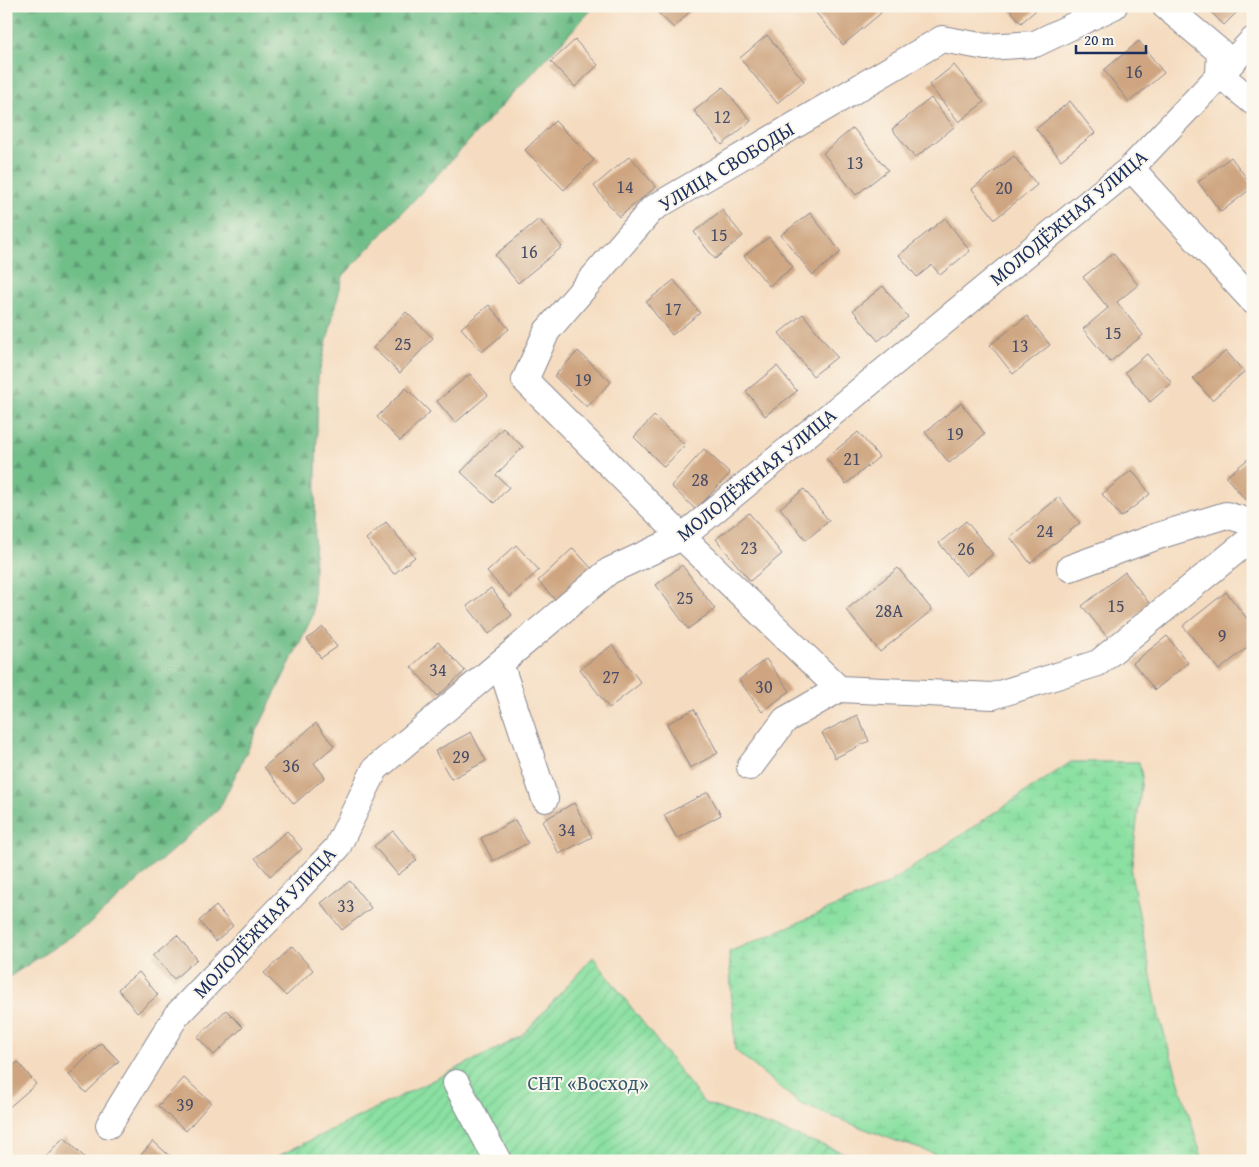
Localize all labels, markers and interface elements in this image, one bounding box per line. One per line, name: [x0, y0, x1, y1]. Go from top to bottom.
scale bar: [1076, 22, 1146, 54]
text: 20 m: [1084, 29, 1115, 50]
house number: 16: [1125, 58, 1143, 85]
house number: 12: [713, 103, 731, 130]
street label: УЛИЦА СВОБОДЫ: [653, 114, 799, 218]
street label: МОЛОДЁЖНАЯ УЛИЦА: [983, 142, 1153, 292]
house number: 13: [846, 149, 864, 176]
house number: 14: [616, 173, 634, 200]
house number: 20: [995, 174, 1013, 201]
house number: 15: [710, 221, 728, 248]
house number: 16: [520, 238, 538, 265]
house number: 17: [664, 295, 682, 322]
house number: 15: [1104, 319, 1122, 346]
house number: 25: [394, 330, 412, 357]
house number: 13: [1011, 332, 1029, 359]
house number: 19: [574, 366, 592, 393]
street label: МОЛОДЁЖНАЯ УЛИЦА: [670, 400, 842, 548]
house number: 19: [946, 420, 964, 447]
house number: 21: [843, 445, 861, 472]
house number: 28: [691, 466, 709, 493]
house number: 24: [1036, 517, 1054, 544]
house number: 23: [740, 534, 758, 561]
house number: 26: [957, 535, 975, 562]
house number: 25: [676, 584, 694, 611]
house number: 15: [1107, 592, 1125, 619]
house number: 28А: [875, 597, 903, 624]
house number: 9: [1218, 622, 1226, 649]
house number: 34: [429, 656, 447, 683]
house number: 27: [602, 663, 620, 690]
house number: 30: [755, 673, 773, 700]
house number: 29: [452, 743, 470, 770]
house number: 36: [282, 752, 300, 779]
house number: 34: [558, 816, 576, 843]
street label: МОЛОДЁЖНАЯ УЛИЦА: [186, 840, 342, 1004]
house number: 33: [337, 892, 355, 919]
park label: СНТ «Восход»: [527, 1068, 649, 1097]
house number: 39: [176, 1091, 194, 1118]

